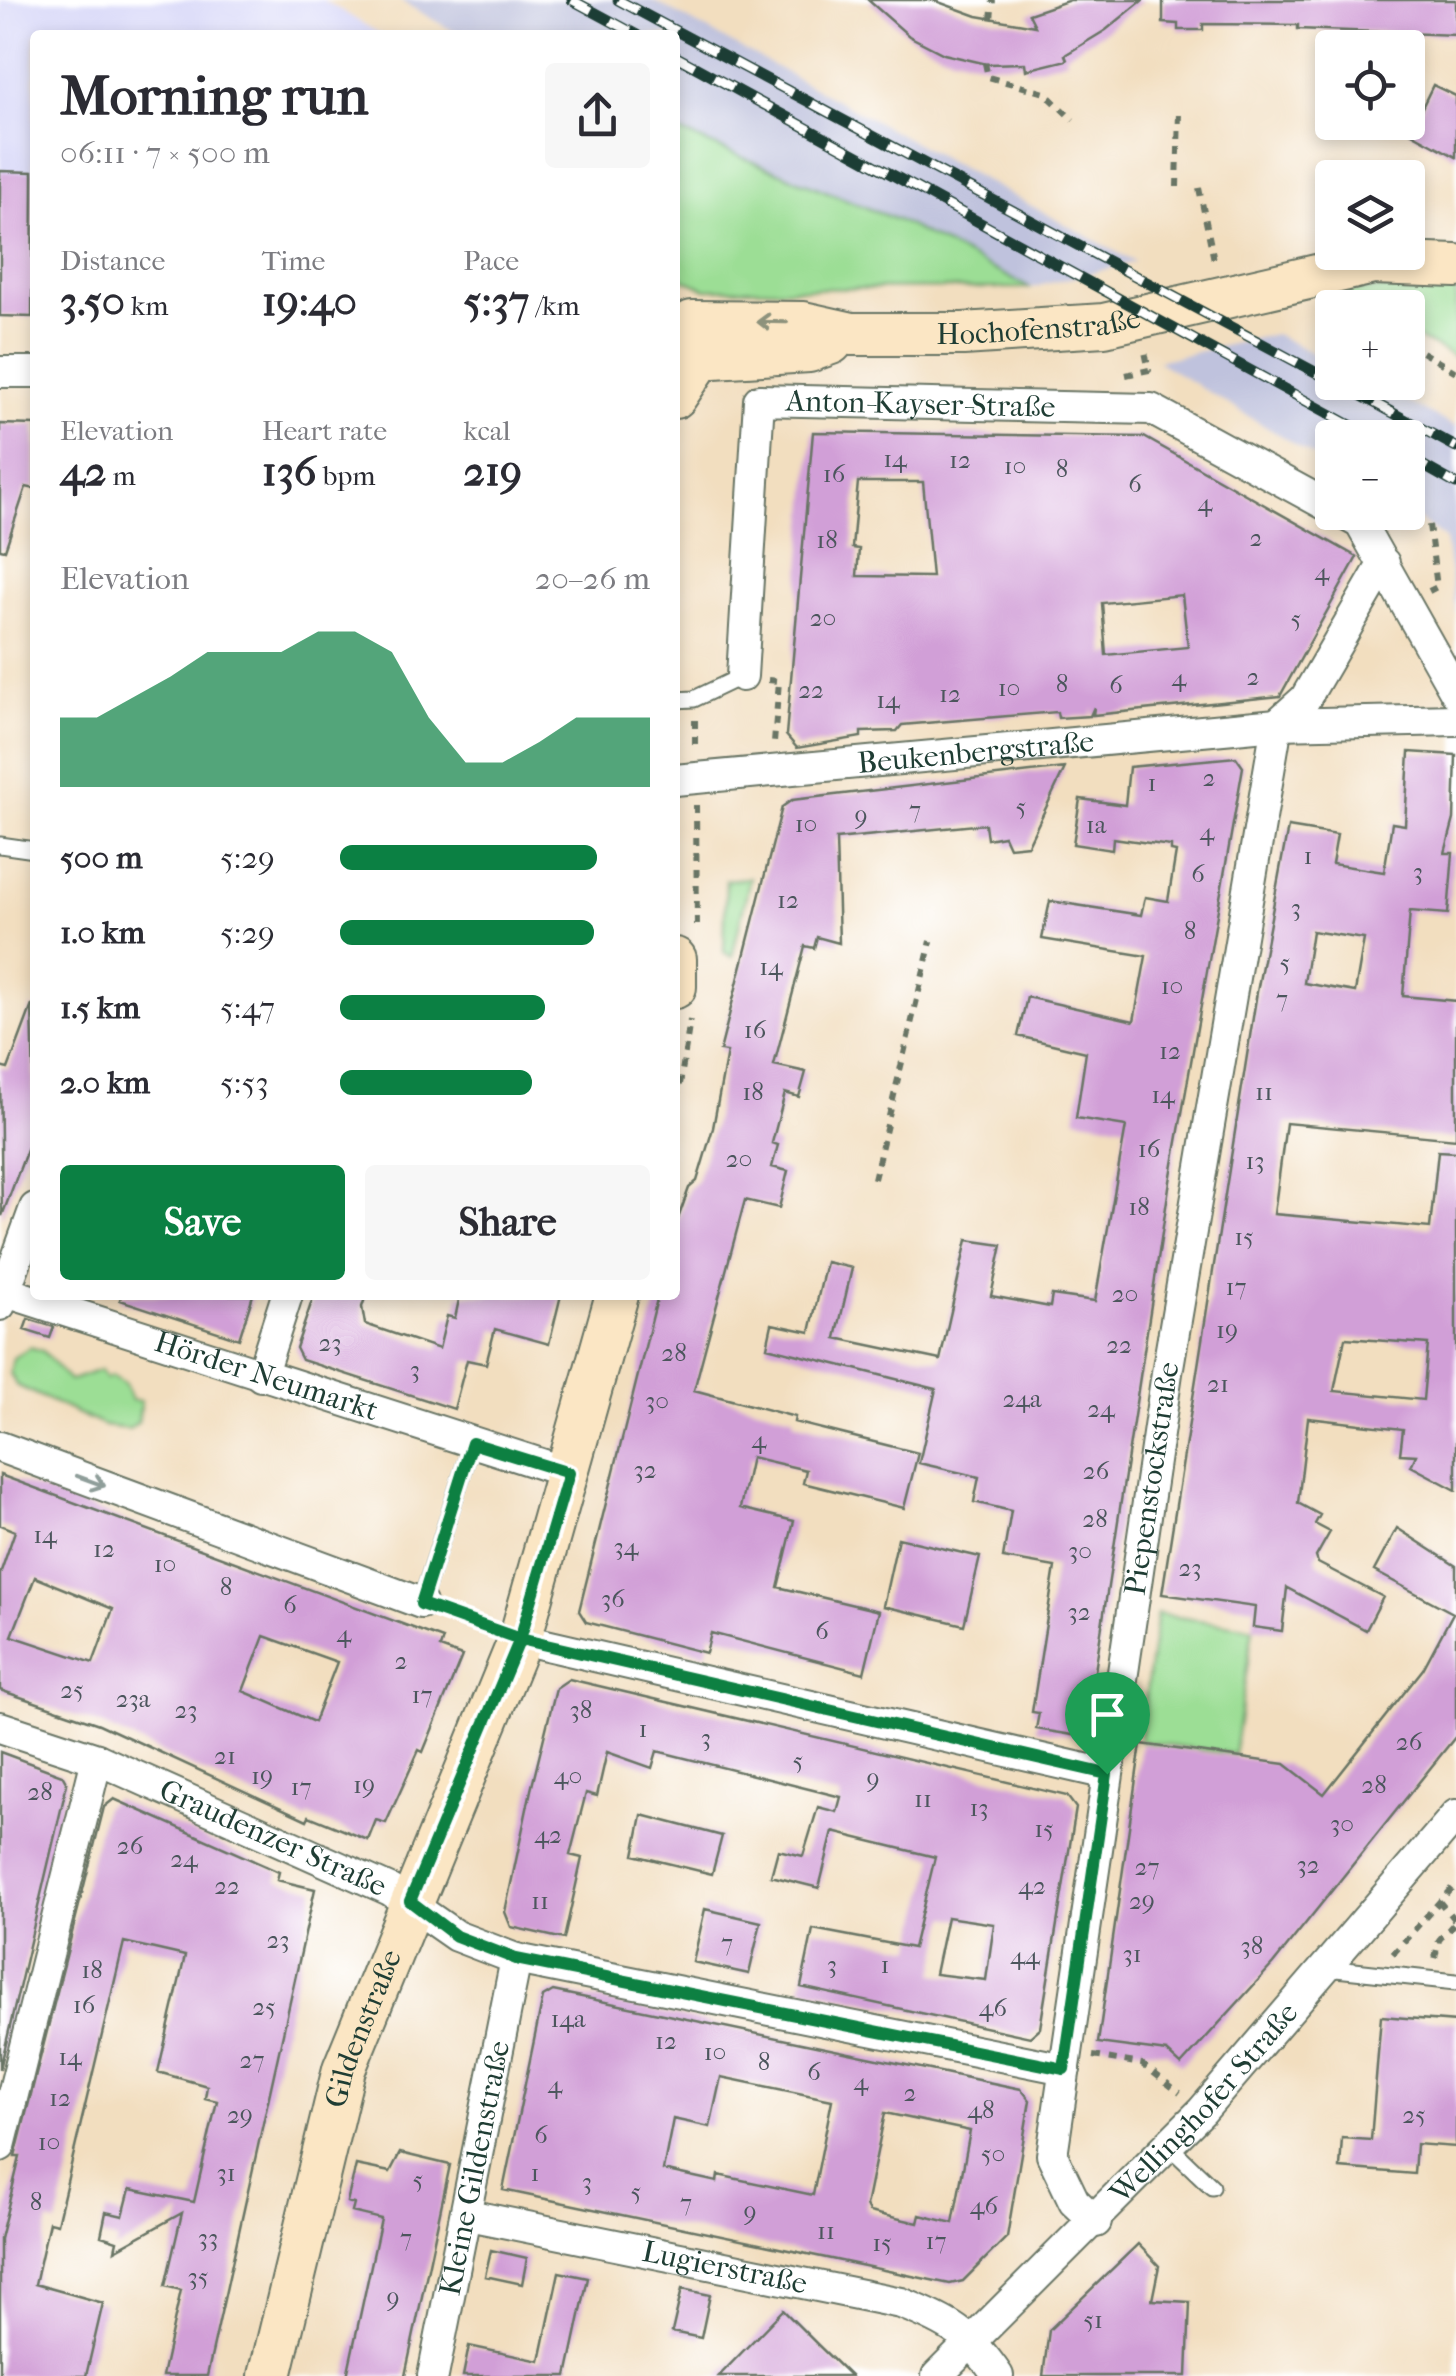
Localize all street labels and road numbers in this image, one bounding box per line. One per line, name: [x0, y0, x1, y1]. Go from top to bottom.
street label: Hochofenstraße: [936, 300, 1144, 352]
street label: Anton-Kayser-Straße: [784, 383, 1056, 424]
street label: Beukenbergstraße: [856, 724, 1096, 780]
street label: Hörder Neumarkt: [150, 1323, 383, 1428]
street label: Piepenstockstraße: [1117, 1359, 1186, 1598]
street label: Graudenzer Straße: [154, 1772, 392, 1904]
street label: Gildenstraße: [318, 1944, 409, 2111]
street label: Wellinghofer Straße: [1102, 1995, 1305, 2211]
street label: Kleine Gildenstraße: [432, 2038, 517, 2298]
street label: Lugierstraße: [639, 2233, 810, 2301]

